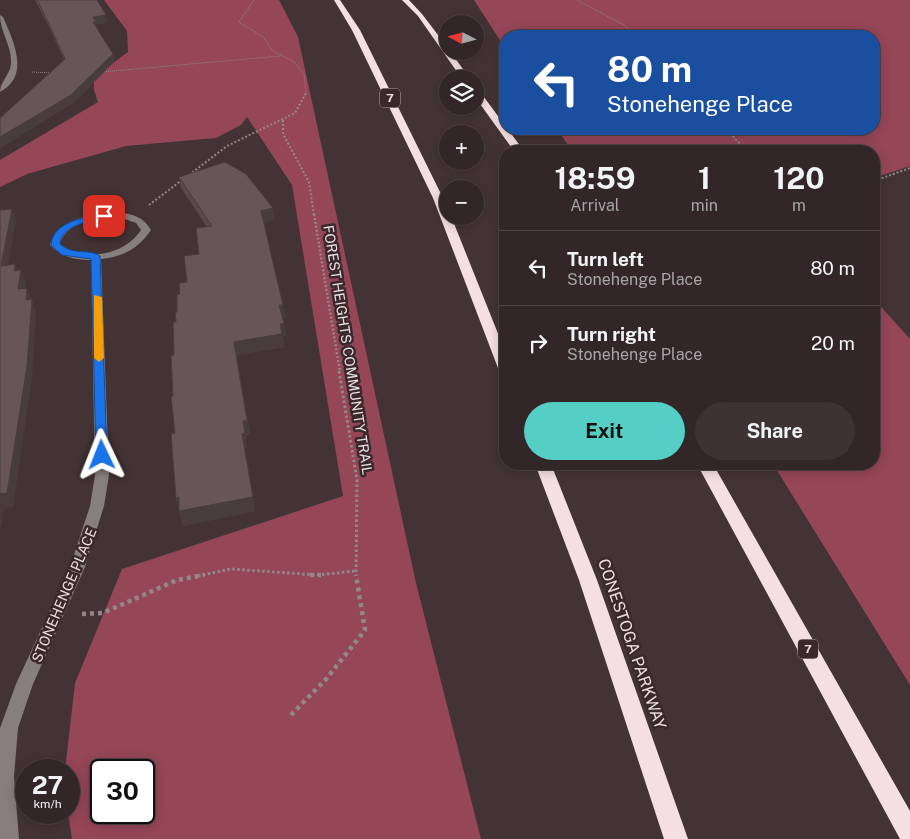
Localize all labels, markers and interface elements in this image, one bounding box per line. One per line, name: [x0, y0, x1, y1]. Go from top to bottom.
north arrow: [439, 15, 484, 60]
map controls: [439, 15, 484, 225]
text: 80 m: [607, 49, 692, 90]
icon: left: [524, 50, 589, 115]
button: layers: [439, 70, 484, 115]
road number: 7: [380, 89, 400, 108]
text: Stonehenge Place: [607, 91, 793, 117]
button: +: [439, 125, 484, 170]
text: 18:59: [554, 160, 635, 196]
text: 1: [698, 160, 711, 196]
text: 120: [773, 160, 825, 196]
button: −: [439, 180, 484, 225]
pin: [83, 195, 125, 237]
text: Arrival: [570, 196, 620, 215]
text: min: [691, 196, 718, 215]
text: m: [792, 196, 806, 215]
icon: arrive: [90, 202, 118, 230]
street label: FOREST HEIGHTS COMMUNITY TRAIL: [320, 224, 376, 476]
text: Turn left: [567, 248, 644, 270]
icon: left: [524, 254, 552, 282]
text: 80 m: [810, 257, 855, 279]
text: Stonehenge Place: [567, 270, 702, 289]
text: Turn right: [567, 323, 656, 345]
icon: right: [524, 329, 552, 357]
text: 20 m: [811, 332, 855, 354]
text: Stonehenge Place: [567, 345, 702, 364]
button: Exit: [524, 402, 685, 460]
button: Share: [695, 402, 855, 460]
position arrow: [75, 428, 127, 480]
street label: STONEHENGE PLACE: [28, 525, 100, 665]
street label: CONESTOGA PARKWAY: [594, 556, 670, 732]
road number: 7: [798, 640, 818, 659]
speed limit sign: 30: [90, 759, 155, 824]
text: 27: [32, 770, 63, 800]
text: km/h: [33, 797, 62, 811]

